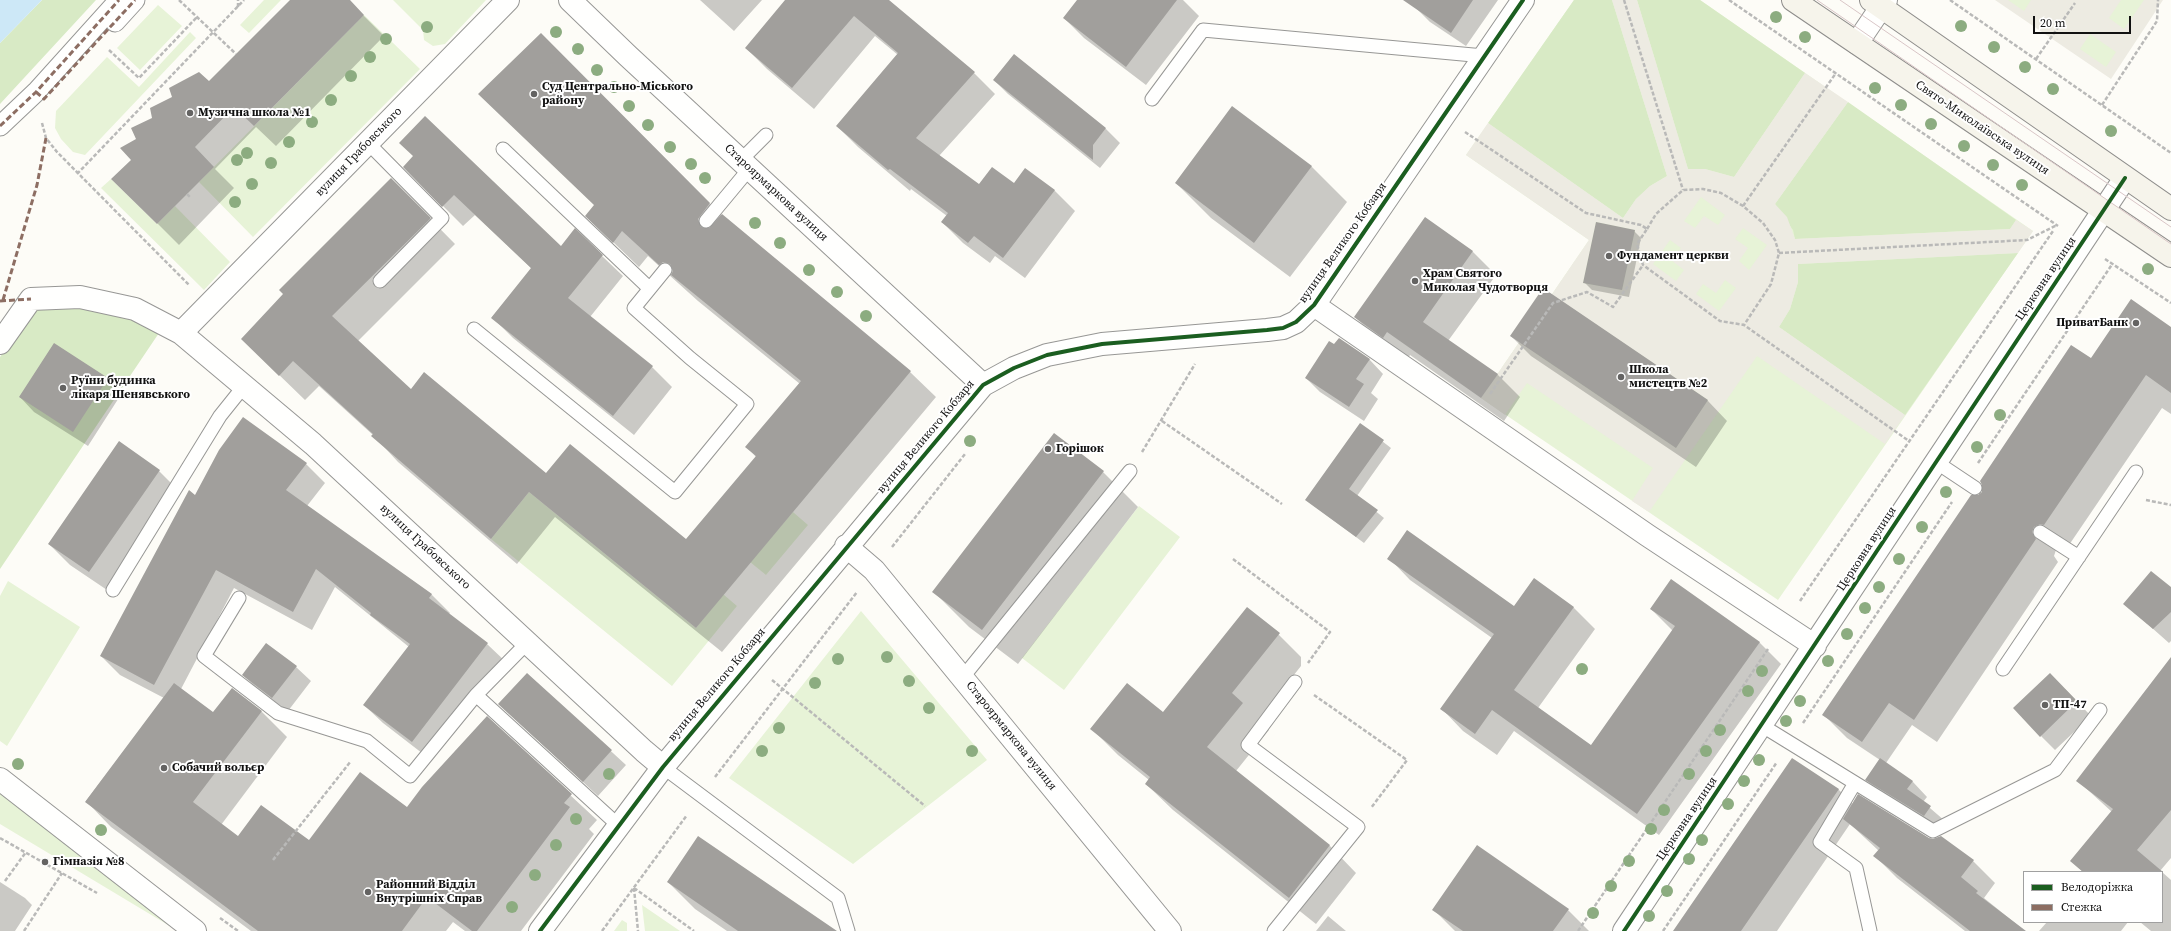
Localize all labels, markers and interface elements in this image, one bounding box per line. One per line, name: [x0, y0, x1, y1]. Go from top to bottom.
scale bar: [2035, 8, 2133, 34]
text: 20 m: [2040, 15, 2066, 31]
street label: Свято-Миколаївська вулиця: [1912, 78, 2052, 178]
place label: Суд Центрально-Міського району: [542, 80, 693, 108]
marker: Суд Центрально-Міського району: [529, 89, 539, 99]
street label: вулиця Грабовського: [313, 104, 405, 200]
place label: Музична школа №1: [198, 106, 311, 120]
marker: Музична школа №1: [185, 108, 195, 118]
street label: Староярмаркова вулиця: [721, 141, 831, 245]
street label: вулиця Великого Кобзаря: [1296, 180, 1390, 306]
street label: Церковна вулиця: [2013, 234, 2079, 324]
place label: Фундамент церкви: [1617, 249, 1729, 263]
marker: Фундамент церкви: [1604, 251, 1614, 261]
place label: Храм Святого Миколая Чудотворця: [1423, 267, 1548, 295]
marker: Храм Святого Миколая Чудотворця: [1410, 276, 1420, 286]
place label: ПриватБанк: [2056, 316, 2128, 330]
marker: ПриватБанк: [2131, 318, 2141, 328]
place label: Школа мистецтв №2: [1629, 363, 1707, 391]
marker: Школа мистецтв №2: [1616, 372, 1626, 382]
place label: Руїни будинка лікаря Шенявського: [71, 374, 190, 402]
street label: вулиця Великого Кобзаря: [874, 377, 978, 497]
marker: Руїни будинка лікаря Шенявського: [58, 383, 68, 393]
place label: Горішок: [1056, 442, 1104, 456]
marker: Горішок: [1043, 444, 1053, 454]
street label: вулиця Грабовського: [377, 501, 473, 593]
street label: Церковна вулиця: [1834, 504, 1900, 594]
street label: вулиця Великого Кобзаря: [665, 625, 769, 745]
street label: Староярмаркова вулиця: [963, 679, 1059, 793]
place label: ТП-47: [2053, 698, 2087, 712]
marker: ТП-47: [2040, 700, 2050, 710]
place label: Собачий вольєр: [172, 761, 264, 775]
marker: Собачий вольєр: [159, 763, 169, 773]
street label: Церковна вулиця: [1654, 774, 1720, 864]
place label: Гімназія №8: [53, 855, 124, 869]
marker: Гімназія №8: [40, 857, 50, 867]
legend: [2023, 871, 2163, 923]
place label: Районний Відділ Внутрішніх Справ: [376, 878, 482, 906]
text: Велодоріжка: [2061, 879, 2133, 895]
marker: Районний Відділ Внутрішніх Справ: [363, 887, 373, 897]
text: Стежка: [2061, 899, 2102, 915]

